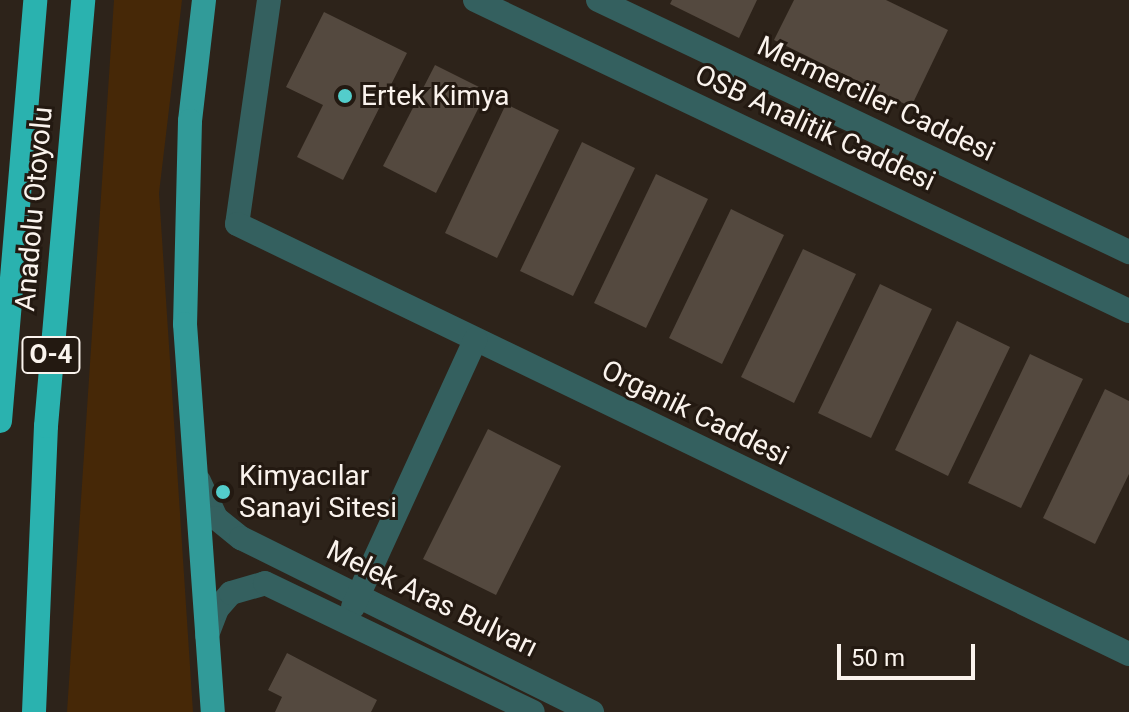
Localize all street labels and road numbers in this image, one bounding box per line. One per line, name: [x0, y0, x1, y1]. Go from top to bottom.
street label: Mermerciler Caddesi: [752, 29, 1000, 169]
street label: OSB Analitik Caddesi: [690, 58, 940, 198]
street label: Anadolu Otoyolu: [8, 105, 60, 313]
road number: O-4: [21, 333, 81, 377]
street label: Organik Caddesi: [596, 353, 794, 473]
street label: Melek Aras Bulvarı: [321, 533, 543, 665]

